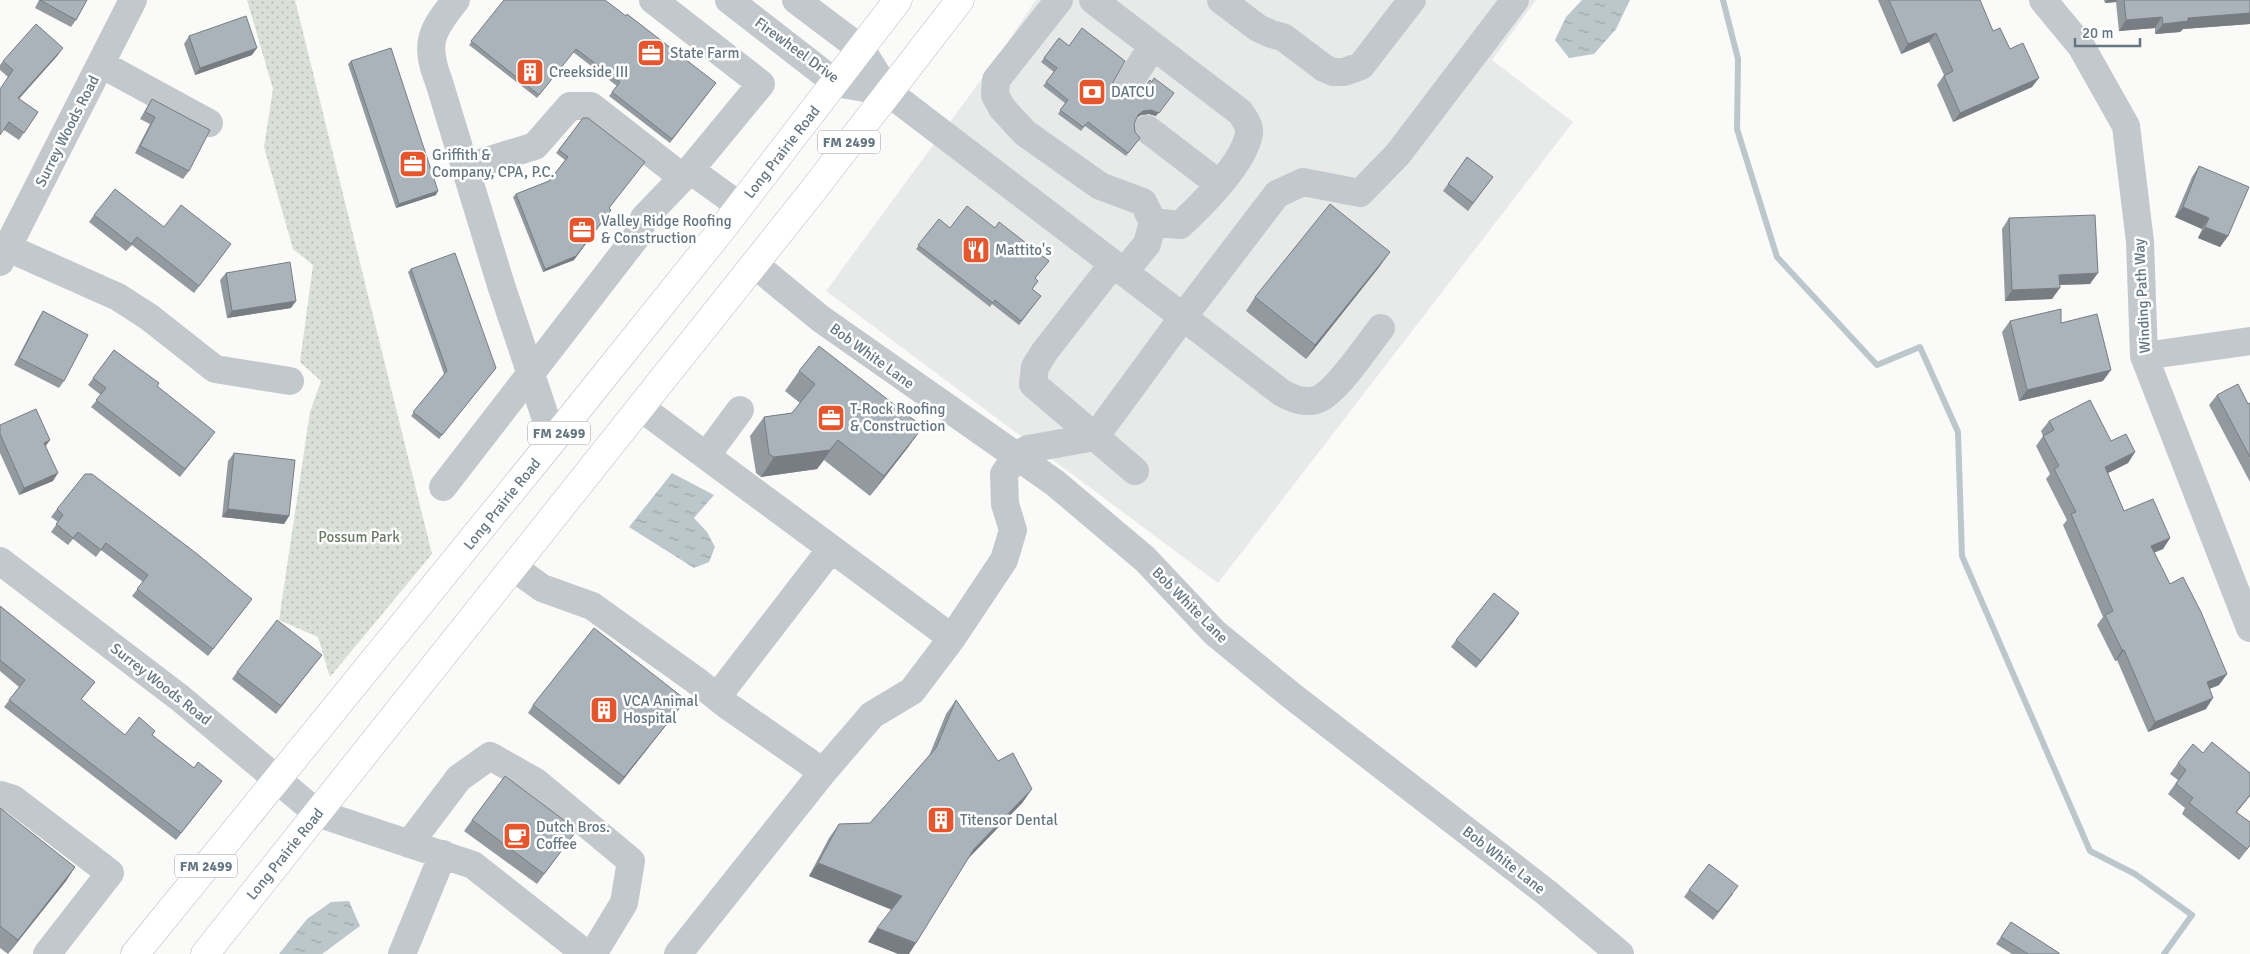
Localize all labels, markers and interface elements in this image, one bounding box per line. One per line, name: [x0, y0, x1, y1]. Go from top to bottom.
street label: Firewheel Drive: [751, 13, 843, 87]
scale bar: [2075, 15, 2140, 47]
text: 20 m: [2082, 24, 2113, 42]
office icon: State Farm: [636, 38, 666, 68]
place label: State Farm: [670, 44, 739, 62]
building icon: Creekside III: [515, 57, 545, 87]
place label: Creekside III: [549, 63, 628, 81]
street label: Surrey Woods Road: [31, 72, 103, 190]
bank icon: DATCU: [1077, 77, 1107, 107]
place label: DATCU: [1111, 83, 1155, 101]
street label: Long Prairie Road: [740, 102, 824, 202]
road number: FM 2499: [818, 130, 880, 154]
place label: Griffith & Company, CPA, P.C.: [432, 146, 554, 181]
office icon: Griffith & Company, CPA, P.C.: [398, 149, 428, 179]
place label: Valley Ridge Roofing & Construction: [601, 212, 732, 247]
office icon: Valley Ridge Roofing & Construction: [567, 215, 597, 245]
restaurant icon: Mattito's: [961, 235, 991, 265]
street label: Winding Path Way: [2130, 238, 2154, 354]
place label: Mattito's: [995, 241, 1052, 259]
street label: Bob White Lane: [826, 319, 918, 393]
place label: T-Rock Roofing & Construction: [850, 400, 946, 435]
office icon: T-Rock Roofing & Construction: [816, 403, 846, 433]
road number: FM 2499: [528, 422, 590, 444]
street label: Long Prairie Road: [460, 454, 545, 553]
park label: Possum Park: [318, 528, 400, 546]
street label: Bob White Lane: [1148, 563, 1232, 647]
street label: Surrey Woods Road: [107, 639, 215, 729]
place label: VCA Animal Hospital: [623, 692, 698, 727]
building icon: VCA Animal Hospital: [589, 695, 619, 725]
street label: Long Prairie Road: [243, 804, 328, 903]
building icon: Titensor Dental: [926, 805, 956, 835]
place label: Titensor Dental: [960, 811, 1058, 829]
place label: Dutch Bros. Coffee: [536, 818, 610, 853]
cafe icon: Dutch Bros. Coffee: [502, 821, 532, 851]
street label: Bob White Lane: [1459, 822, 1549, 898]
road number: FM 2499: [175, 854, 237, 878]

